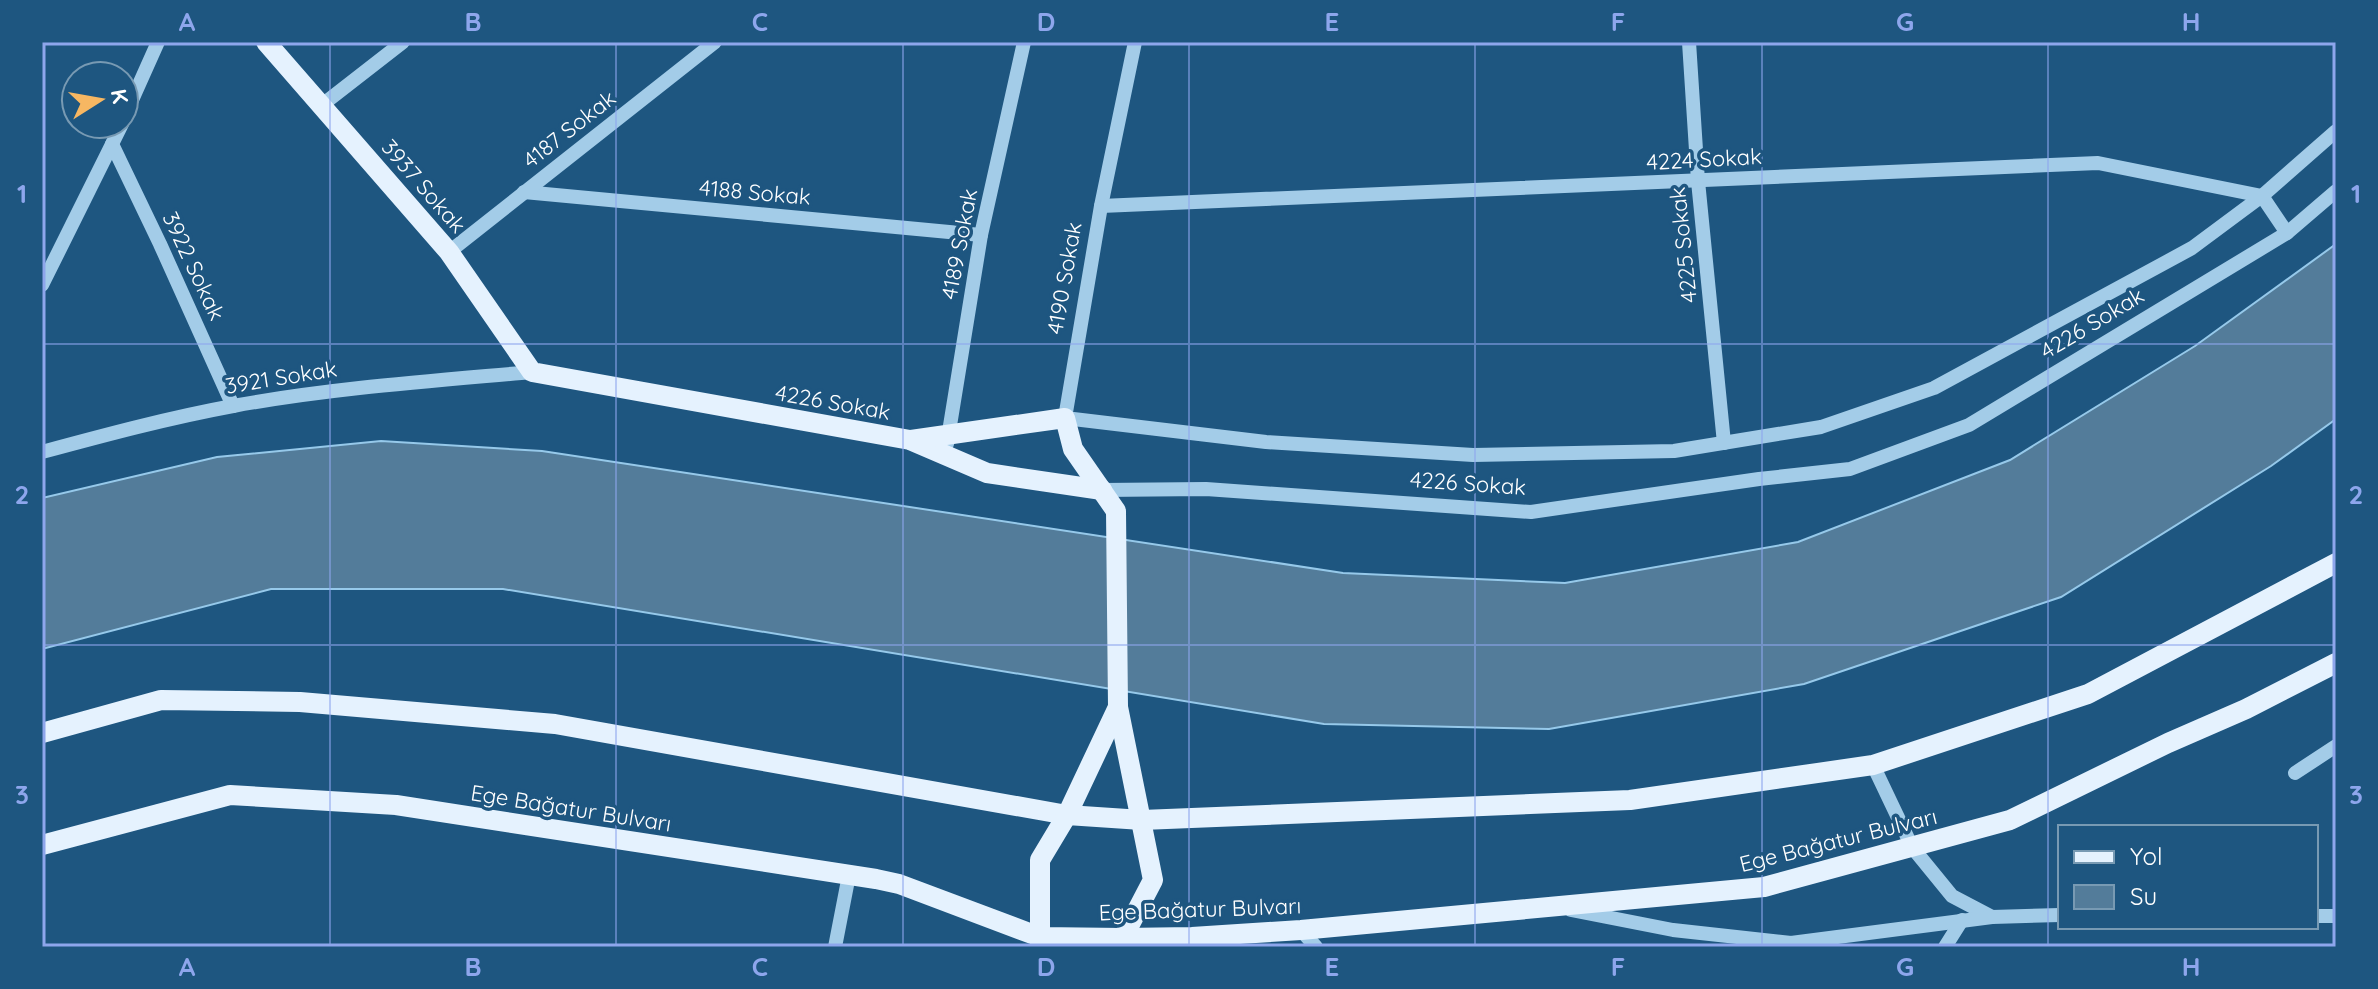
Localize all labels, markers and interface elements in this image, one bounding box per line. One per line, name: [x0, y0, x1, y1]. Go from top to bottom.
text: A: [179, 5, 196, 38]
text: B: [464, 5, 482, 38]
text: C: [752, 5, 768, 38]
text: D: [1037, 5, 1055, 38]
text: E: [1325, 5, 1339, 38]
text: F: [1611, 5, 1625, 38]
text: G: [1896, 5, 1914, 38]
text: H: [2182, 5, 2200, 38]
north arrow: [60, 60, 140, 140]
street label: 4187 Sokak: [517, 84, 621, 174]
text: K: [105, 86, 135, 106]
street label: 3937 Sokak: [376, 133, 472, 239]
street label: 4224 Sokak: [1646, 142, 1762, 176]
street label: 4188 Sokak: [698, 173, 812, 211]
text: 1: [17, 177, 27, 210]
text: 1: [2351, 177, 2361, 210]
street label: 4189 Sokak: [935, 186, 983, 302]
street label: 4225 Sokak: [1663, 186, 1703, 304]
street label: 3922 Sokak: [157, 207, 231, 325]
street label: 4190 Sokak: [1040, 220, 1088, 336]
street label: 4226 Sokak: [2035, 281, 2149, 365]
street label: 3921 Sokak: [223, 354, 339, 400]
street label: 4226 Sokak: [773, 378, 893, 426]
street label: 4226 Sokak: [1409, 465, 1527, 501]
text: 2: [15, 478, 29, 511]
text: 2: [2349, 478, 2363, 511]
text: 3: [15, 778, 29, 811]
street label: Ege Bağatur Bulvarı: [469, 778, 673, 838]
text: 3: [2349, 778, 2363, 811]
street label: Ege Bağatur Bulvarı: [1736, 802, 1940, 878]
legend: [2058, 825, 2318, 929]
text: Yol: [2130, 841, 2162, 871]
text: Su: [2130, 881, 2157, 911]
street label: Ege Bağatur Bulvarı: [1098, 891, 1302, 927]
text: A: [179, 950, 196, 983]
text: B: [464, 950, 482, 983]
text: C: [752, 950, 768, 983]
text: D: [1037, 950, 1055, 983]
text: E: [1325, 950, 1339, 983]
text: F: [1611, 950, 1625, 983]
text: G: [1896, 950, 1914, 983]
text: H: [2182, 950, 2200, 983]

